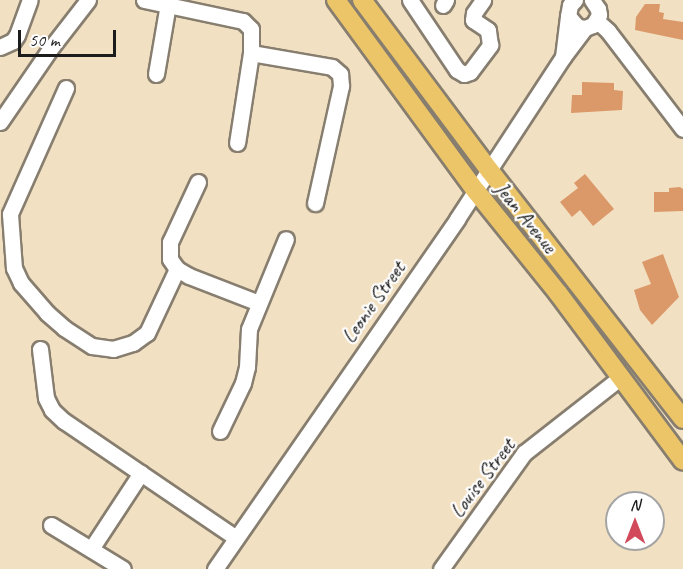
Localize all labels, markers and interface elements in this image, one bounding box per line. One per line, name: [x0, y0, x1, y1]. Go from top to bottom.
scale bar: [21, 18, 118, 56]
text: 50 m: [29, 29, 60, 51]
street label: Jean Avenue: [490, 176, 562, 258]
street label: Leonie Street: [336, 256, 410, 348]
street label: Louise Street: [444, 433, 520, 523]
north arrow: [605, 491, 665, 551]
text: N: [630, 495, 640, 515]

